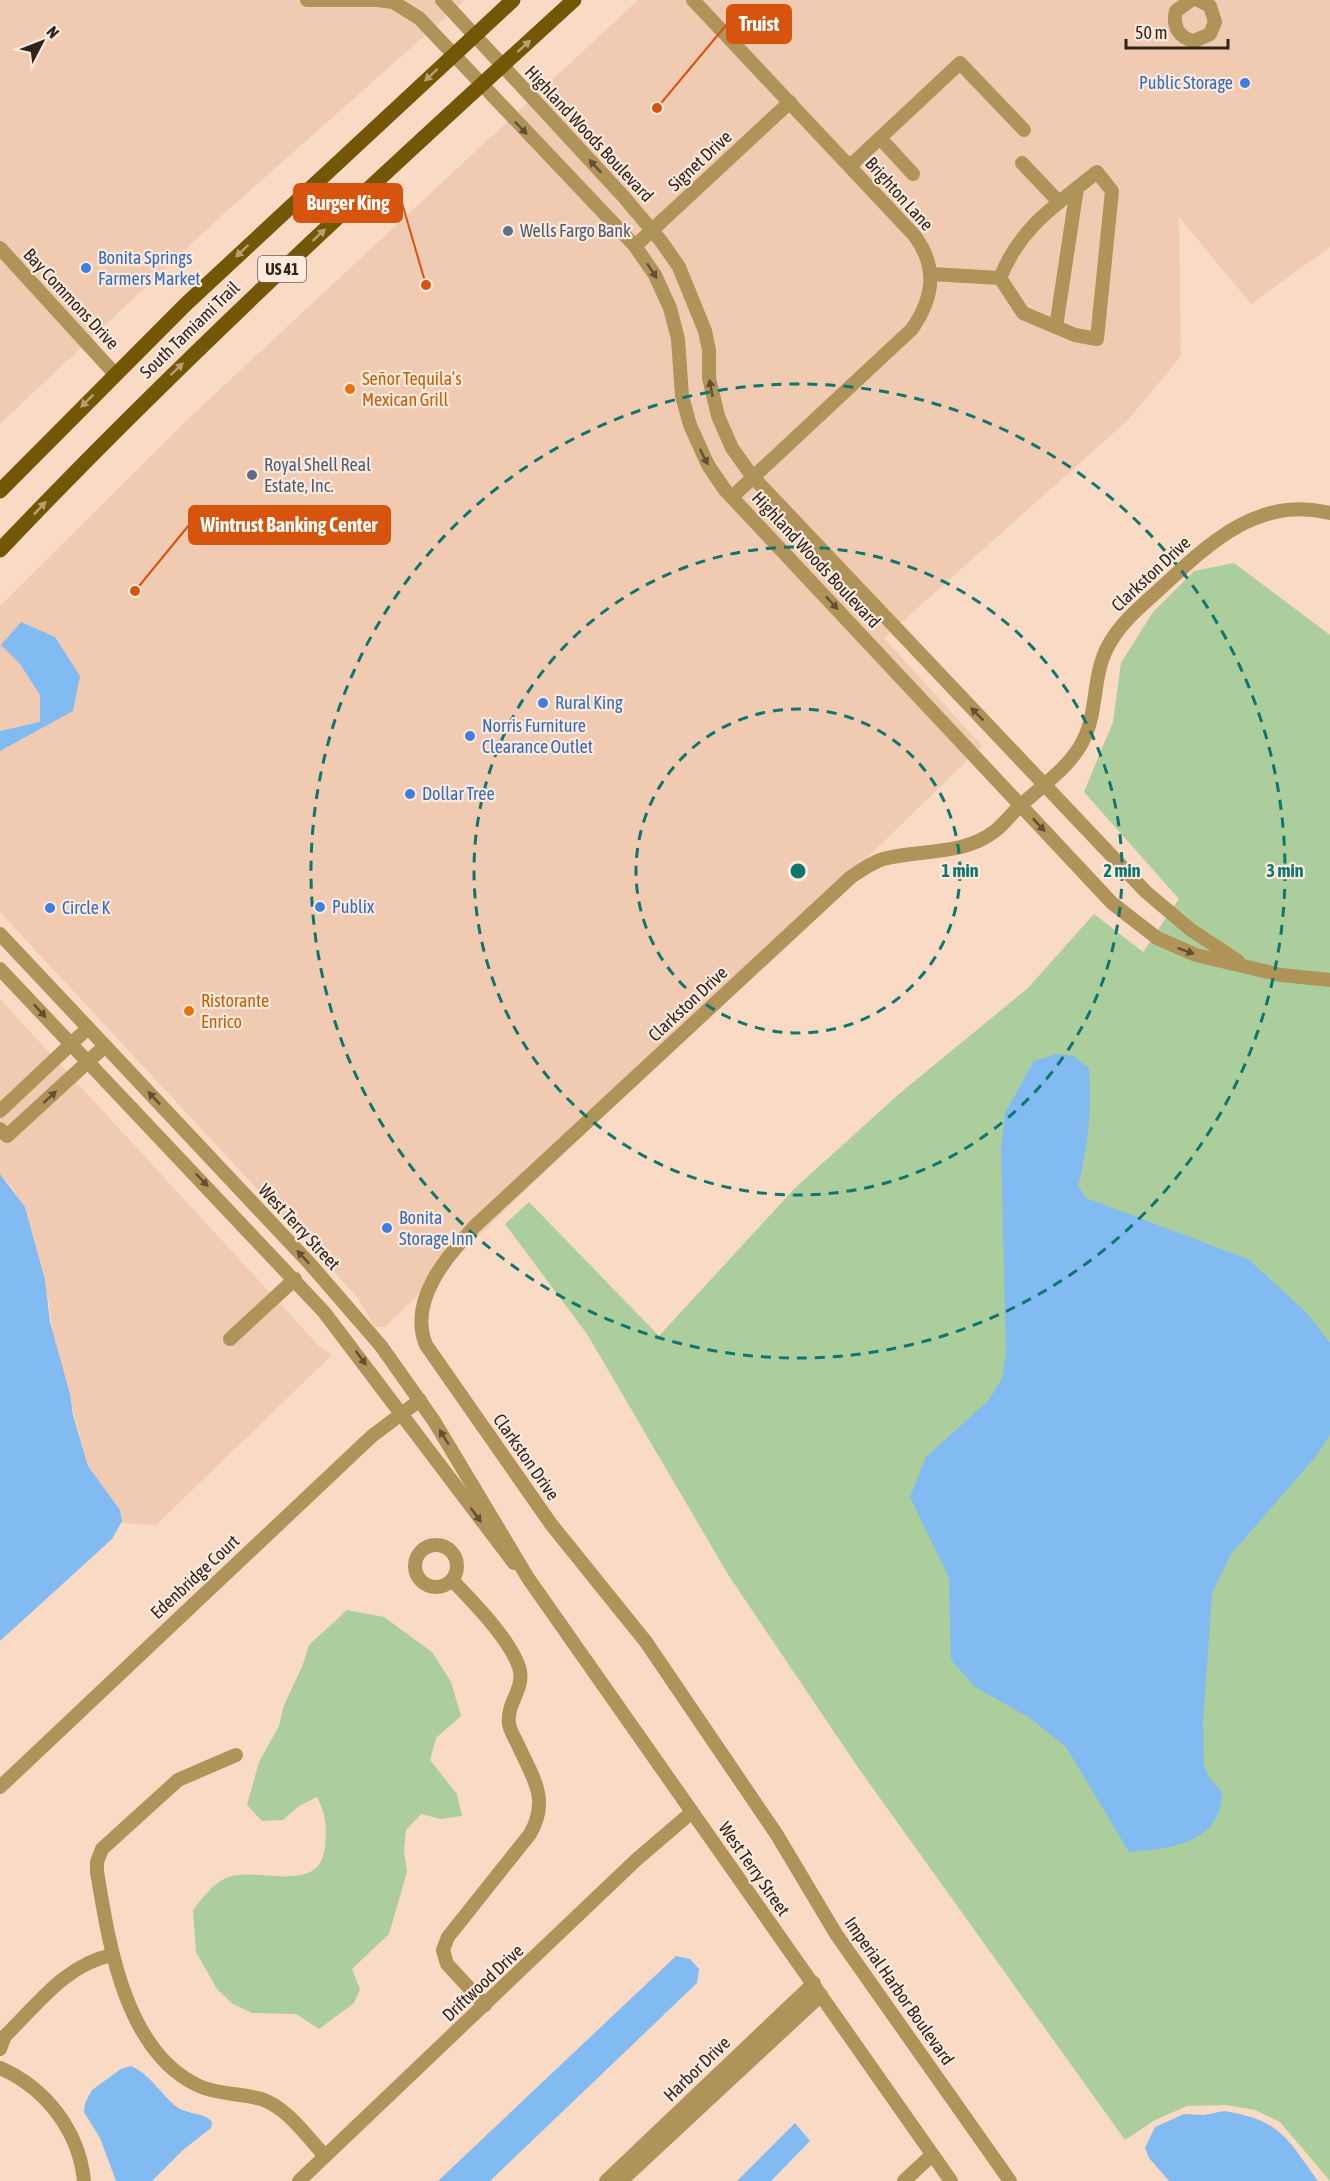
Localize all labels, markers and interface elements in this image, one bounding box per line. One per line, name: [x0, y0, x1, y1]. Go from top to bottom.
callout: Truist: [727, 5, 791, 43]
north arrow: [12, 12, 72, 72]
text: Truist: [739, 12, 780, 35]
scale bar: [1126, 12, 1228, 50]
text: N: [43, 22, 63, 41]
text: 50 m: [1135, 22, 1167, 43]
one-way arrow: [516, 40, 531, 53]
street label: Highland Woods Boulevard: [521, 61, 658, 206]
one-way arrow: [424, 68, 439, 81]
place label: Public Storage: [1139, 72, 1233, 93]
marker: Public Storage: [1238, 76, 1252, 90]
one-way arrow: [514, 120, 528, 135]
street label: Signet Drive: [664, 126, 736, 195]
street label: Brighton Lane: [861, 153, 938, 235]
one-way arrow: [588, 159, 602, 174]
callout: Burger King: [294, 184, 402, 222]
text: Burger King: [306, 191, 390, 214]
place label: Wells Fargo Bank: [520, 220, 631, 241]
marker: Wells Fargo Bank: [501, 224, 515, 238]
one-way arrow: [311, 228, 325, 242]
street label: Bay Commons Drive: [19, 244, 123, 353]
one-way arrow: [235, 244, 250, 258]
place label: Bonita Springs Farmers Market: [98, 247, 201, 289]
road number: US 41: [258, 256, 306, 282]
marker: Bonita Springs Farmers Market: [79, 261, 93, 275]
one-way arrow: [646, 263, 658, 279]
street label: South Tamiami Trail: [136, 277, 244, 382]
one-way arrow: [170, 362, 185, 376]
place label: Señor Tequila’s Mexican Grill: [362, 368, 462, 410]
one-way arrow: [706, 378, 715, 397]
marker: Señor Tequila’s Mexican Grill: [343, 382, 357, 396]
one-way arrow: [81, 394, 95, 408]
one-way arrow: [699, 448, 709, 465]
place label: Royal Shell Real Estate, Inc.: [264, 454, 371, 496]
marker: Royal Shell Real Estate, Inc.: [245, 468, 259, 482]
street label: Highland Woods Boulevard: [748, 487, 885, 632]
one-way arrow: [33, 500, 47, 515]
callout: Wintrust Banking Center: [189, 506, 390, 544]
text: Wintrust Banking Center: [200, 513, 379, 536]
street label: Clarkston Drive: [1107, 532, 1195, 616]
one-way arrow: [825, 595, 838, 610]
place label: Rural King: [555, 692, 623, 713]
marker: Rural King: [536, 696, 550, 710]
one-way arrow: [970, 708, 984, 722]
place label: Norris Furniture Clearance Outlet: [482, 715, 593, 757]
marker: Norris Furniture Clearance Outlet: [463, 729, 477, 743]
place label: Dollar Tree: [422, 783, 495, 804]
marker: Dollar Tree: [403, 787, 417, 801]
one-way arrow: [1032, 818, 1046, 833]
text: 1 min: [942, 860, 979, 881]
text: 2 min: [1104, 860, 1141, 881]
text: 3 min: [1267, 860, 1304, 881]
centre of rings: [788, 861, 808, 881]
place label: Publix: [332, 896, 374, 917]
place label: Circle K: [62, 897, 110, 918]
marker: Publix: [313, 900, 327, 914]
marker: Circle K: [43, 901, 57, 915]
one-way arrow: [1177, 947, 1195, 957]
street label: Clarkston Drive: [644, 962, 732, 1046]
place label: Ristorante Enrico: [201, 990, 269, 1032]
one-way arrow: [33, 1004, 47, 1019]
marker: Ristorante Enrico: [182, 1004, 196, 1018]
one-way arrow: [43, 1090, 58, 1104]
one-way arrow: [148, 1091, 161, 1106]
one-way arrow: [194, 1173, 208, 1187]
street label: West Terry Street: [254, 1179, 344, 1274]
place label: Bonita Storage Inn: [399, 1207, 473, 1249]
marker: Bonita Storage Inn: [380, 1221, 394, 1235]
one-way arrow: [297, 1251, 311, 1265]
one-way arrow: [354, 1350, 366, 1365]
street label: Clarkston Drive: [489, 1410, 564, 1504]
one-way arrow: [439, 1429, 450, 1445]
one-way arrow: [470, 1506, 482, 1522]
street label: Edenbridge Court: [146, 1530, 243, 1623]
street label: West Terry Street: [714, 1818, 794, 1920]
street label: Imperial Harbor Boulevard: [840, 1913, 958, 2069]
street label: Driftwood Drive: [438, 1940, 528, 2025]
street label: Harbor Drive: [659, 2032, 734, 2105]

